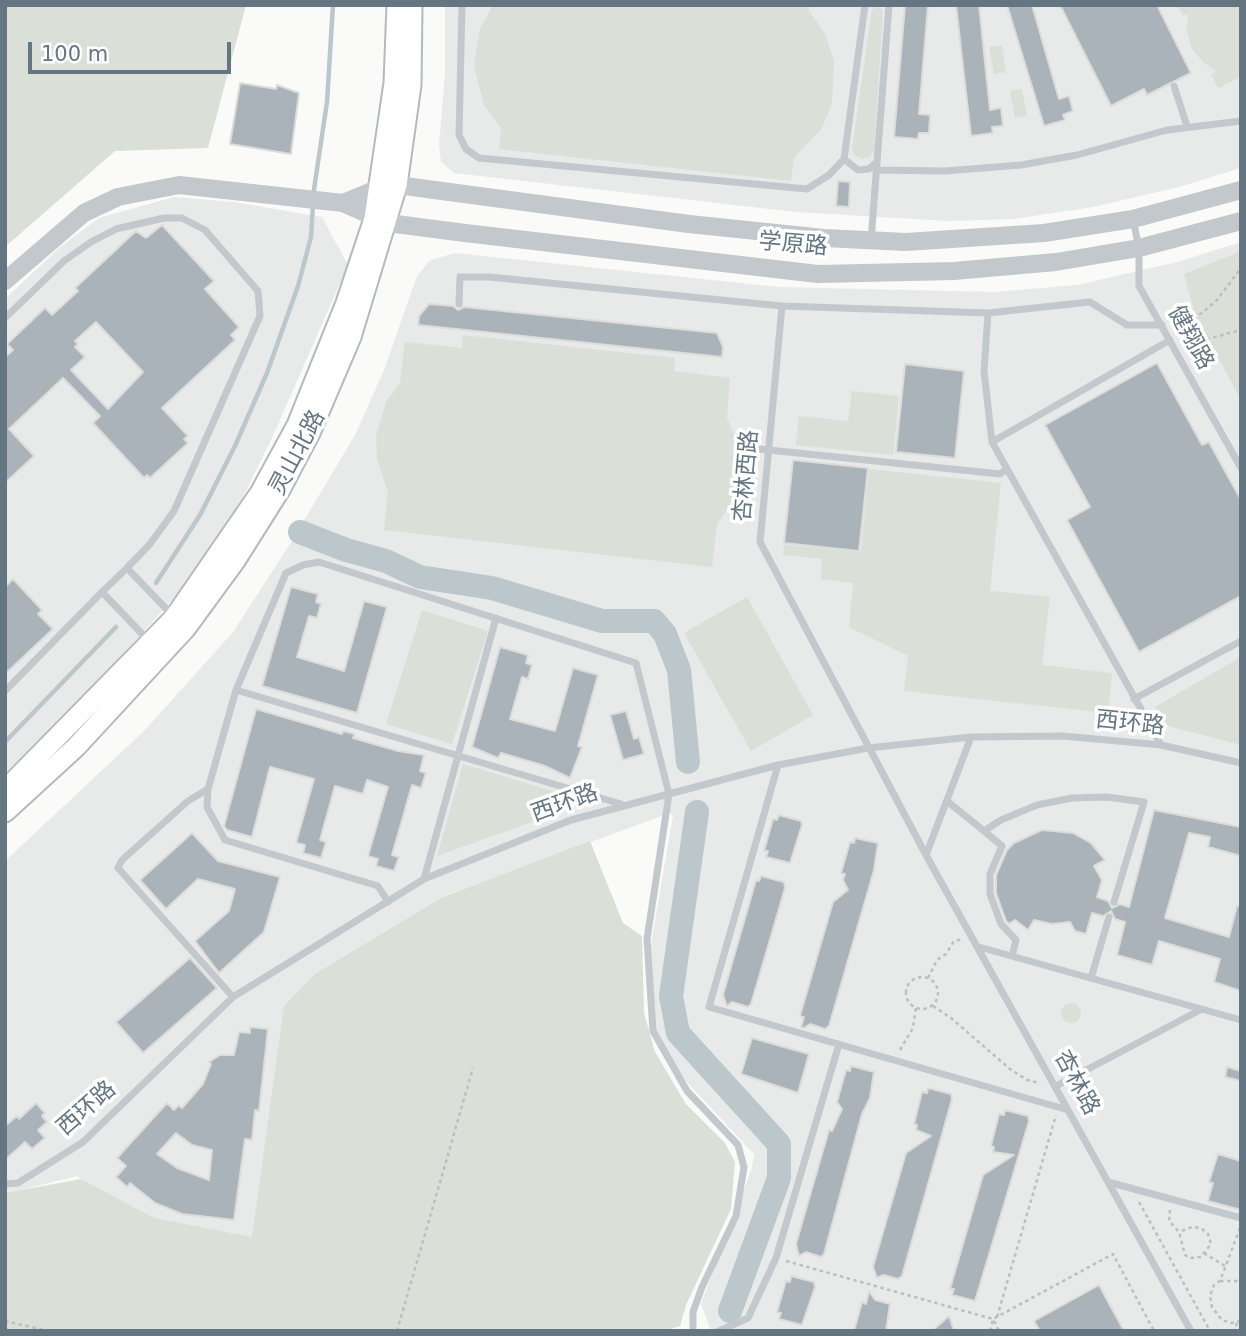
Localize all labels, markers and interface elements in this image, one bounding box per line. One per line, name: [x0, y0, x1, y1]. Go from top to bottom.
scale bar: [32, 28, 234, 72]
text: 100 m: [41, 42, 108, 66]
street label: 学原路: [757, 228, 829, 262]
street label: 健翔路: [1161, 301, 1219, 375]
street label: 灵山北路: [264, 406, 332, 500]
street label: 杏林西路: [729, 429, 765, 523]
street label: 西环路: [1094, 707, 1166, 741]
street label: 西环路: [528, 779, 602, 829]
street label: 杏林路: [1048, 1046, 1104, 1120]
street label: 西环路: [52, 1076, 122, 1142]

